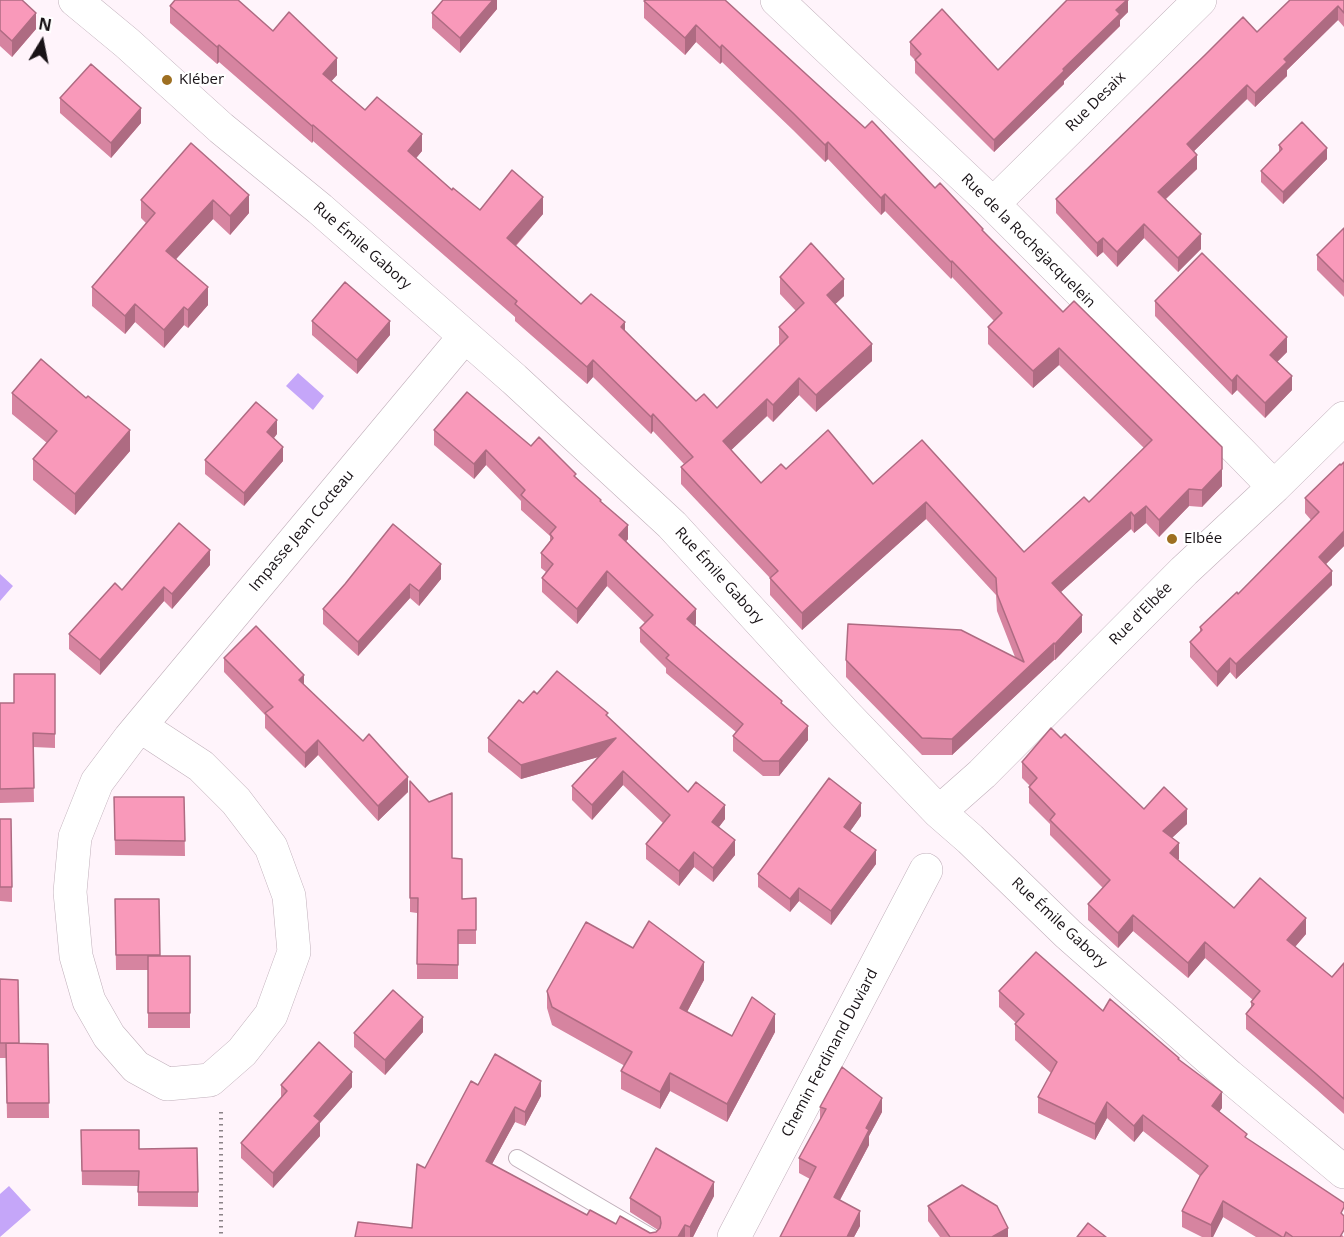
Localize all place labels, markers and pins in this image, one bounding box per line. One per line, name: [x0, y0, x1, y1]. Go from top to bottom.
place label: Kléber: [179, 71, 224, 89]
marker: Kléber: [160, 73, 174, 87]
place label: Elbée: [1184, 530, 1222, 548]
marker: Elbée: [1165, 532, 1179, 546]

